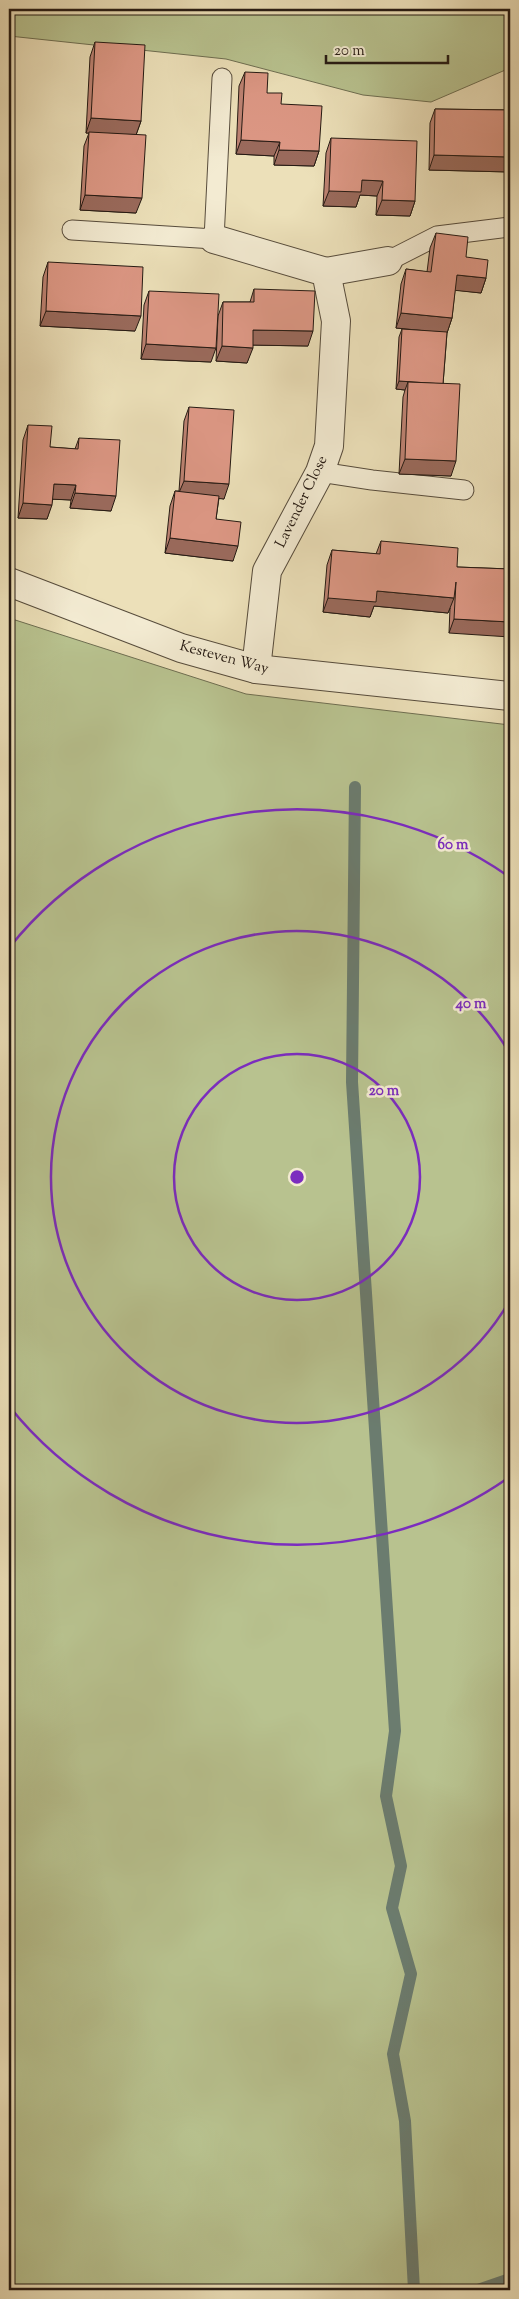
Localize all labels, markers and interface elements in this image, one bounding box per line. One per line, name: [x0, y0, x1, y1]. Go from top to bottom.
scale bar: [326, 32, 449, 64]
text: 20 m: [334, 41, 365, 62]
street label: Lavender Close: [271, 452, 333, 552]
street label: Kesteven Way: [177, 636, 271, 680]
text: 60 m: [438, 835, 469, 856]
text: 40 m: [455, 994, 487, 1015]
text: 20 m: [369, 1081, 400, 1102]
centre of rings: [288, 1168, 306, 1186]

